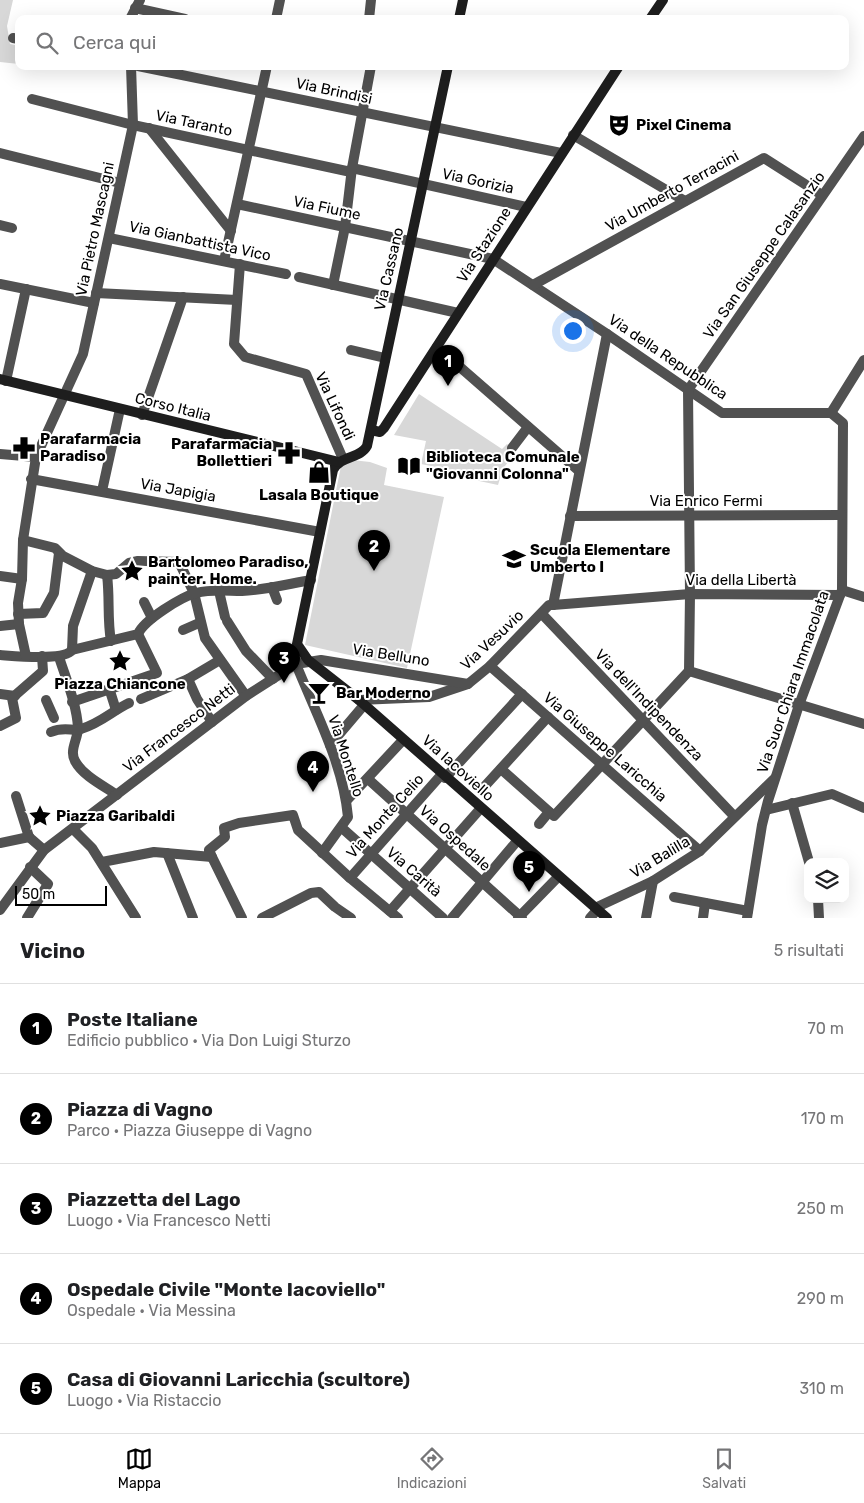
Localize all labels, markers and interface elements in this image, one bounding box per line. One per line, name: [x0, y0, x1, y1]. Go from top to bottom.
search box: [15, 15, 849, 70]
icon: search: [33, 29, 61, 57]
text: Cerca qui: [73, 31, 156, 54]
street label: Via Brindisi: [294, 74, 374, 108]
street label: Via Taranto: [154, 106, 234, 140]
theatre icon: Pixel Cinema: [606, 112, 632, 138]
place label: Pixel Cinema: [636, 116, 731, 134]
street label: Via Umberto Terracini: [602, 147, 742, 235]
street label: Via Pietro Mascagni: [72, 160, 118, 298]
street label: Via Gorizia: [440, 165, 516, 197]
street label: Via San Giuseppe Calasanzio: [699, 168, 829, 342]
street label: Via Fiume: [292, 192, 362, 224]
street label: Via Stazione: [453, 204, 515, 286]
street label: Via Gianbattista Vico: [127, 217, 273, 265]
street label: Via Cassano: [371, 226, 407, 312]
street label: Via della Repubblica: [605, 310, 731, 404]
your location: [560, 318, 586, 344]
pin: 1: [432, 345, 464, 386]
street label: Via Lifondi: [311, 369, 359, 443]
street label: Corso Italia: [133, 389, 213, 425]
place label: Parafarmacia Paradiso: [40, 430, 141, 465]
pharmacy icon: Parafarmacia Paradiso: [11, 435, 37, 461]
place label: Parafarmacia Bollettieri: [171, 435, 272, 470]
pharmacy icon: Parafarmacia Bollettieri: [276, 440, 302, 466]
place label: Biblioteca Comunale "Giovanni Colonna": [426, 448, 580, 483]
library icon: Biblioteca Comunale "Giovanni Colonna": [396, 453, 422, 479]
shop icon: Lasala Boutique: [306, 459, 332, 485]
street label: Via Japigia: [139, 474, 217, 506]
place label: Lasala Boutique: [259, 486, 379, 504]
street label: Via Enrico Fermi: [649, 492, 763, 510]
pin: 2: [358, 530, 390, 571]
place label: Scuola Elementare Umberto I: [530, 541, 671, 576]
school or university icon: Scuola Elementare Umberto I: [501, 546, 527, 572]
place label: Bartolomeo Paradiso, painter. Home.: [148, 553, 309, 588]
place icon: Bartolomeo Paradiso, painter. Home.: [119, 558, 145, 584]
street label: Via della Libertà: [685, 571, 797, 589]
street label: Via Suor Chiara Immacolata: [753, 588, 833, 776]
street label: Via Vesuvio: [457, 606, 527, 674]
street label: Via Belluno: [351, 640, 431, 670]
pin: 3: [268, 642, 300, 683]
street label: Via dell'Indipendenza: [591, 646, 707, 764]
place icon: Piazza Chiancone: [107, 648, 133, 674]
place label: Piazza Chiancone: [54, 675, 186, 693]
street label: Via Francesco Netti: [119, 680, 239, 776]
bar icon: Bar Moderno: [306, 680, 332, 706]
place label: Bar Moderno: [336, 684, 431, 702]
street label: Via Giuseppe Laricchia: [540, 688, 670, 806]
street label: Via Montello: [324, 713, 368, 799]
street label: Via Iacoviello: [418, 731, 498, 805]
pin: 4: [297, 751, 329, 792]
street label: Via Monte Celio: [342, 770, 428, 862]
street label: Via Ospedale: [416, 801, 494, 875]
place icon: Piazza Garibaldi: [27, 803, 53, 829]
place label: Piazza Garibaldi: [56, 807, 175, 825]
street label: Via Balilla: [627, 832, 693, 882]
street label: Via Carità: [383, 843, 445, 901]
pin: 5: [513, 851, 545, 892]
map controls: [804, 858, 849, 903]
button: layers: [804, 858, 849, 903]
scale bar: [15, 883, 108, 906]
text: 50 m: [22, 886, 55, 903]
text: Vicino: [20, 938, 85, 963]
text: 5 risultati: [774, 941, 844, 960]
text: Poste Italiane: [67, 1008, 198, 1031]
text: 1: [32, 1019, 40, 1038]
text: 70 m: [807, 1019, 844, 1038]
text: Edificio pubblico · Via Don Luigi Sturzo: [67, 1031, 351, 1050]
text: Piazza di Vagno: [67, 1098, 213, 1121]
text: 2: [31, 1109, 41, 1128]
text: 170 m: [801, 1109, 844, 1128]
text: Parco · Piazza Giuseppe di Vagno: [67, 1121, 312, 1140]
text: Piazzetta del Lago: [67, 1188, 241, 1211]
text: 3: [31, 1199, 41, 1218]
text: 250 m: [797, 1199, 844, 1218]
text: Luogo · Via Francesco Netti: [67, 1211, 271, 1230]
text: Ospedale Civile "Monte Iacoviello": [67, 1278, 385, 1301]
text: 4: [31, 1289, 41, 1308]
text: 290 m: [797, 1289, 844, 1308]
text: Ospedale · Via Messina: [67, 1301, 236, 1320]
text: Casa di Giovanni Laricchia (scultore): [67, 1368, 410, 1391]
text: 5: [31, 1379, 41, 1398]
text: 310 m: [800, 1379, 844, 1398]
text: Luogo · Via Ristaccio: [67, 1391, 221, 1410]
tab: Mappa: [118, 1445, 161, 1492]
tab: Indicazioni: [397, 1445, 467, 1492]
tab: Salvati: [702, 1445, 746, 1492]

